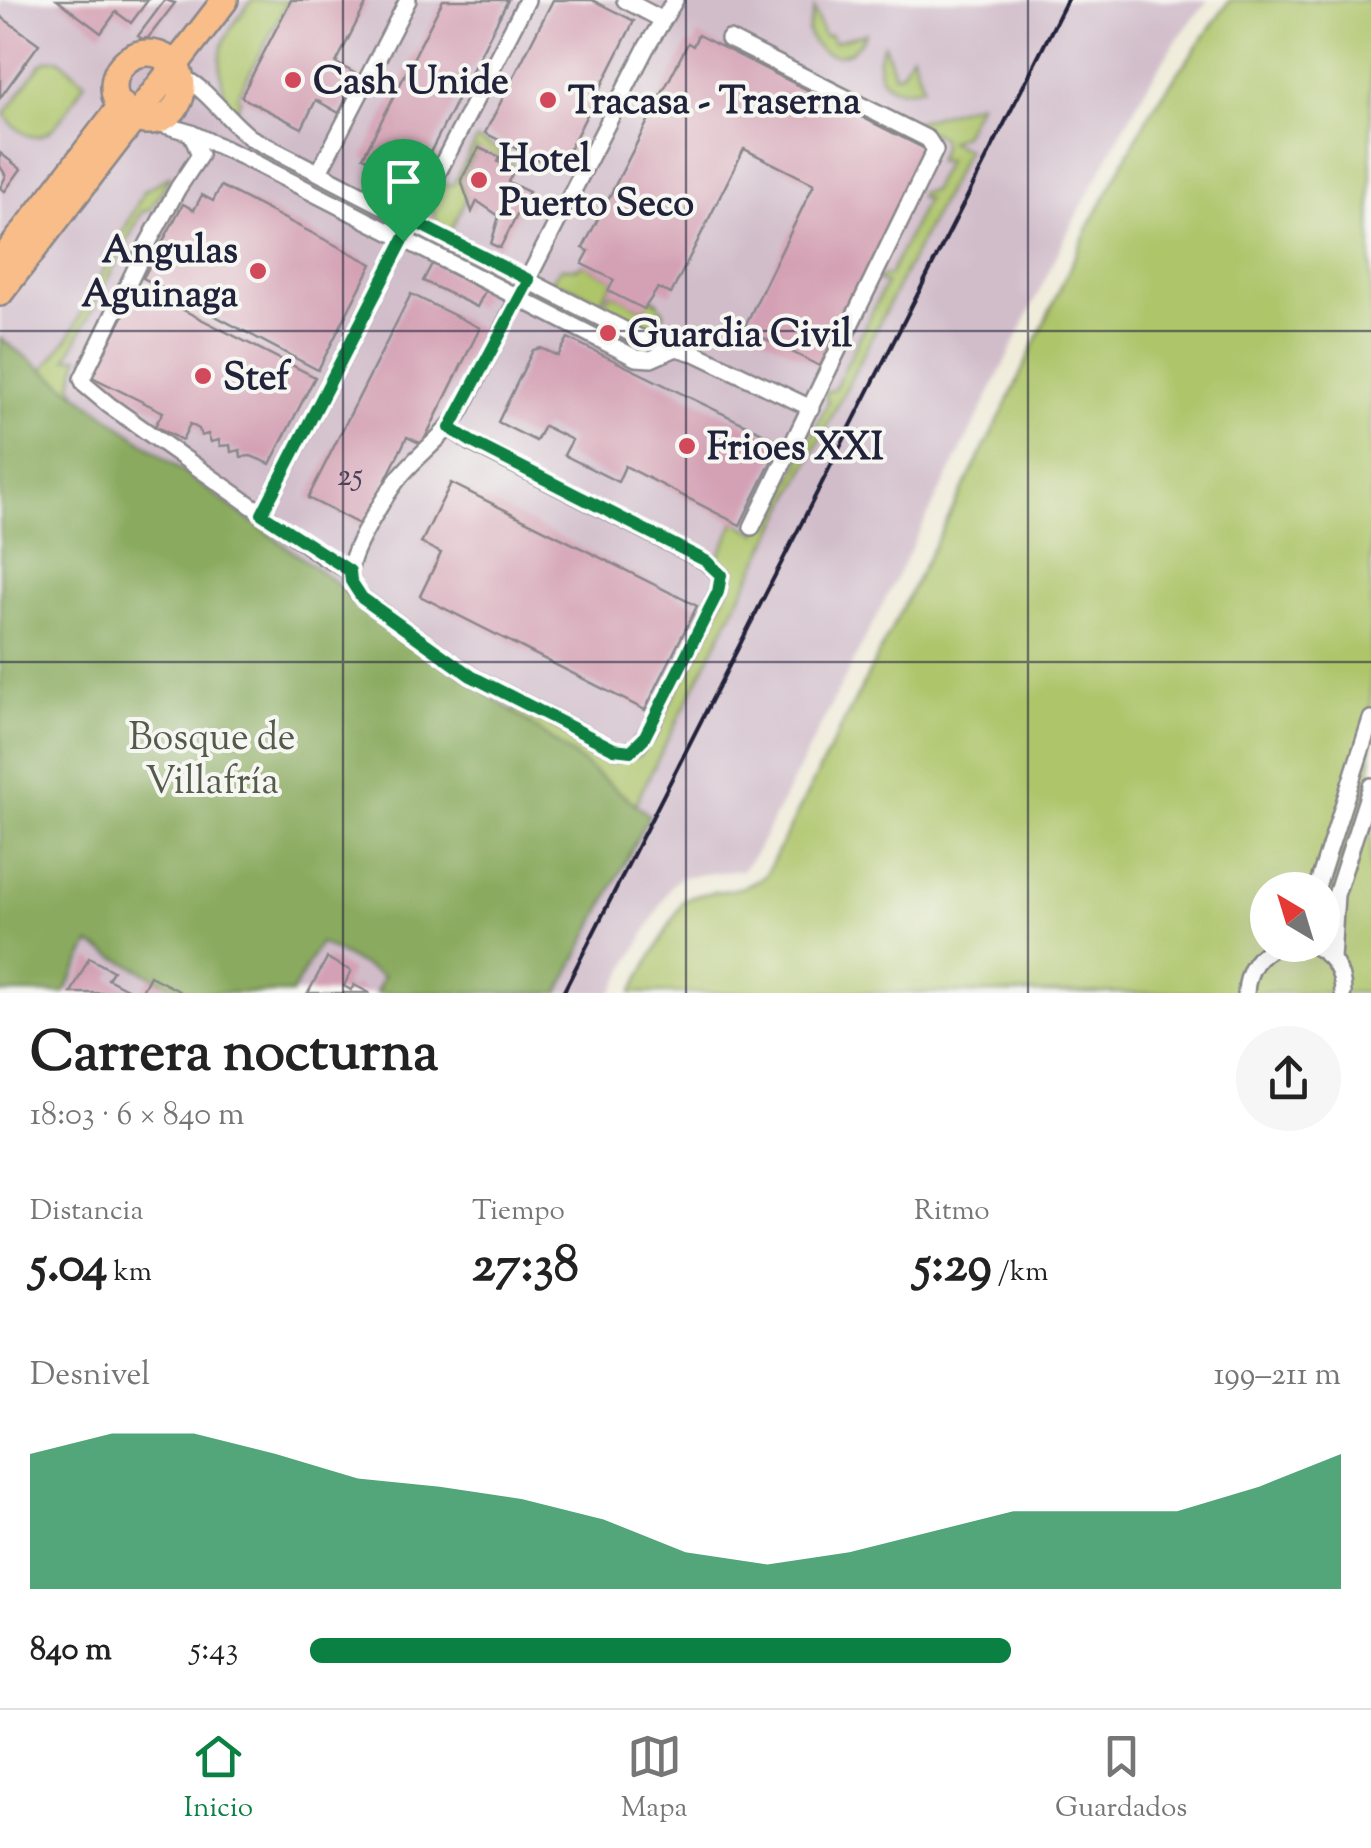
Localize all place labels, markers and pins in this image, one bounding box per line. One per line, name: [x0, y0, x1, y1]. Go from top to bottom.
place label: Cash Unide: [313, 57, 509, 111]
marker: Cash Unide: [282, 69, 304, 91]
place label: Tracasa - Traserna: [568, 77, 861, 131]
marker: Tracasa - Traserna: [537, 89, 559, 111]
place label: Hotel Puerto Seco: [499, 135, 694, 233]
pin: [361, 139, 446, 242]
marker: Hotel Puerto Seco: [468, 169, 490, 191]
place label: Angulas Aguinaga: [81, 226, 238, 324]
marker: Angulas Aguinaga: [247, 260, 269, 282]
place label: Guardia Civil: [628, 310, 852, 364]
marker: Guardia Civil: [597, 322, 619, 344]
place label: Stef: [223, 353, 292, 407]
marker: Stef: [192, 365, 214, 387]
place label: Frioes XXI: [707, 423, 884, 477]
marker: Frioes XXI: [676, 435, 698, 457]

